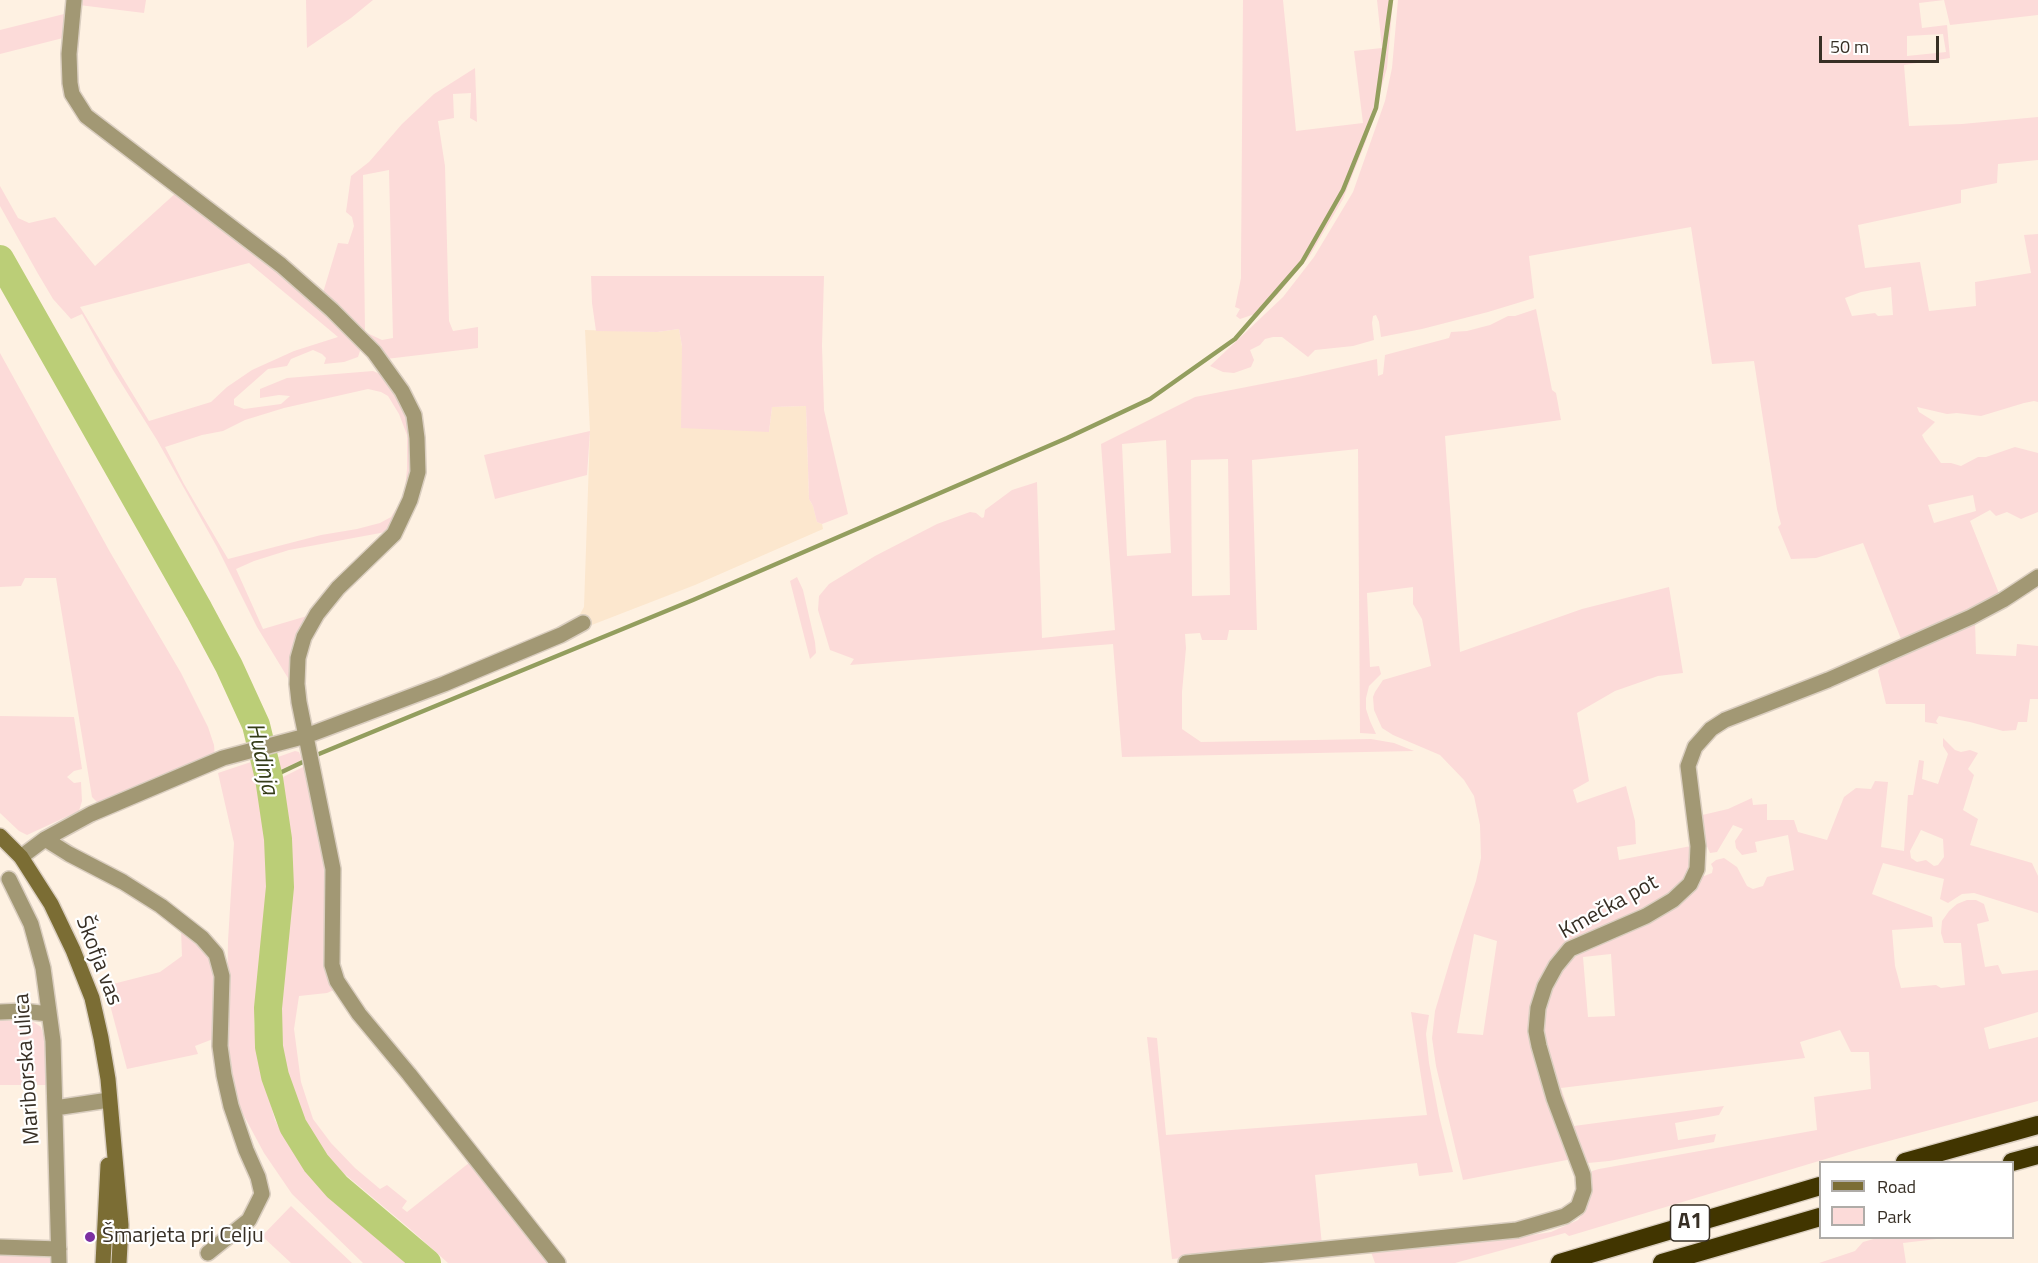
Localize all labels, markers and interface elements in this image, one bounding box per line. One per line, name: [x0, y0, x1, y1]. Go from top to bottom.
scale bar: [1822, 24, 1942, 62]
text: 50 m: [1830, 33, 1869, 60]
water label: Hudinja: [239, 720, 283, 798]
street label: Kmečka pot: [1555, 870, 1663, 946]
street label: Škofja vas: [69, 913, 127, 1009]
street label: Mariborska ulica: [10, 993, 46, 1145]
legend: [1819, 1161, 2014, 1239]
text: Road: [1877, 1173, 1916, 1200]
text: Park: [1877, 1203, 1911, 1230]
road number: A1: [1670, 1205, 1710, 1241]
place label: Šmarjeta pri Celju: [102, 1224, 264, 1250]
marker: Šmarjeta pri Celju: [83, 1230, 97, 1244]

